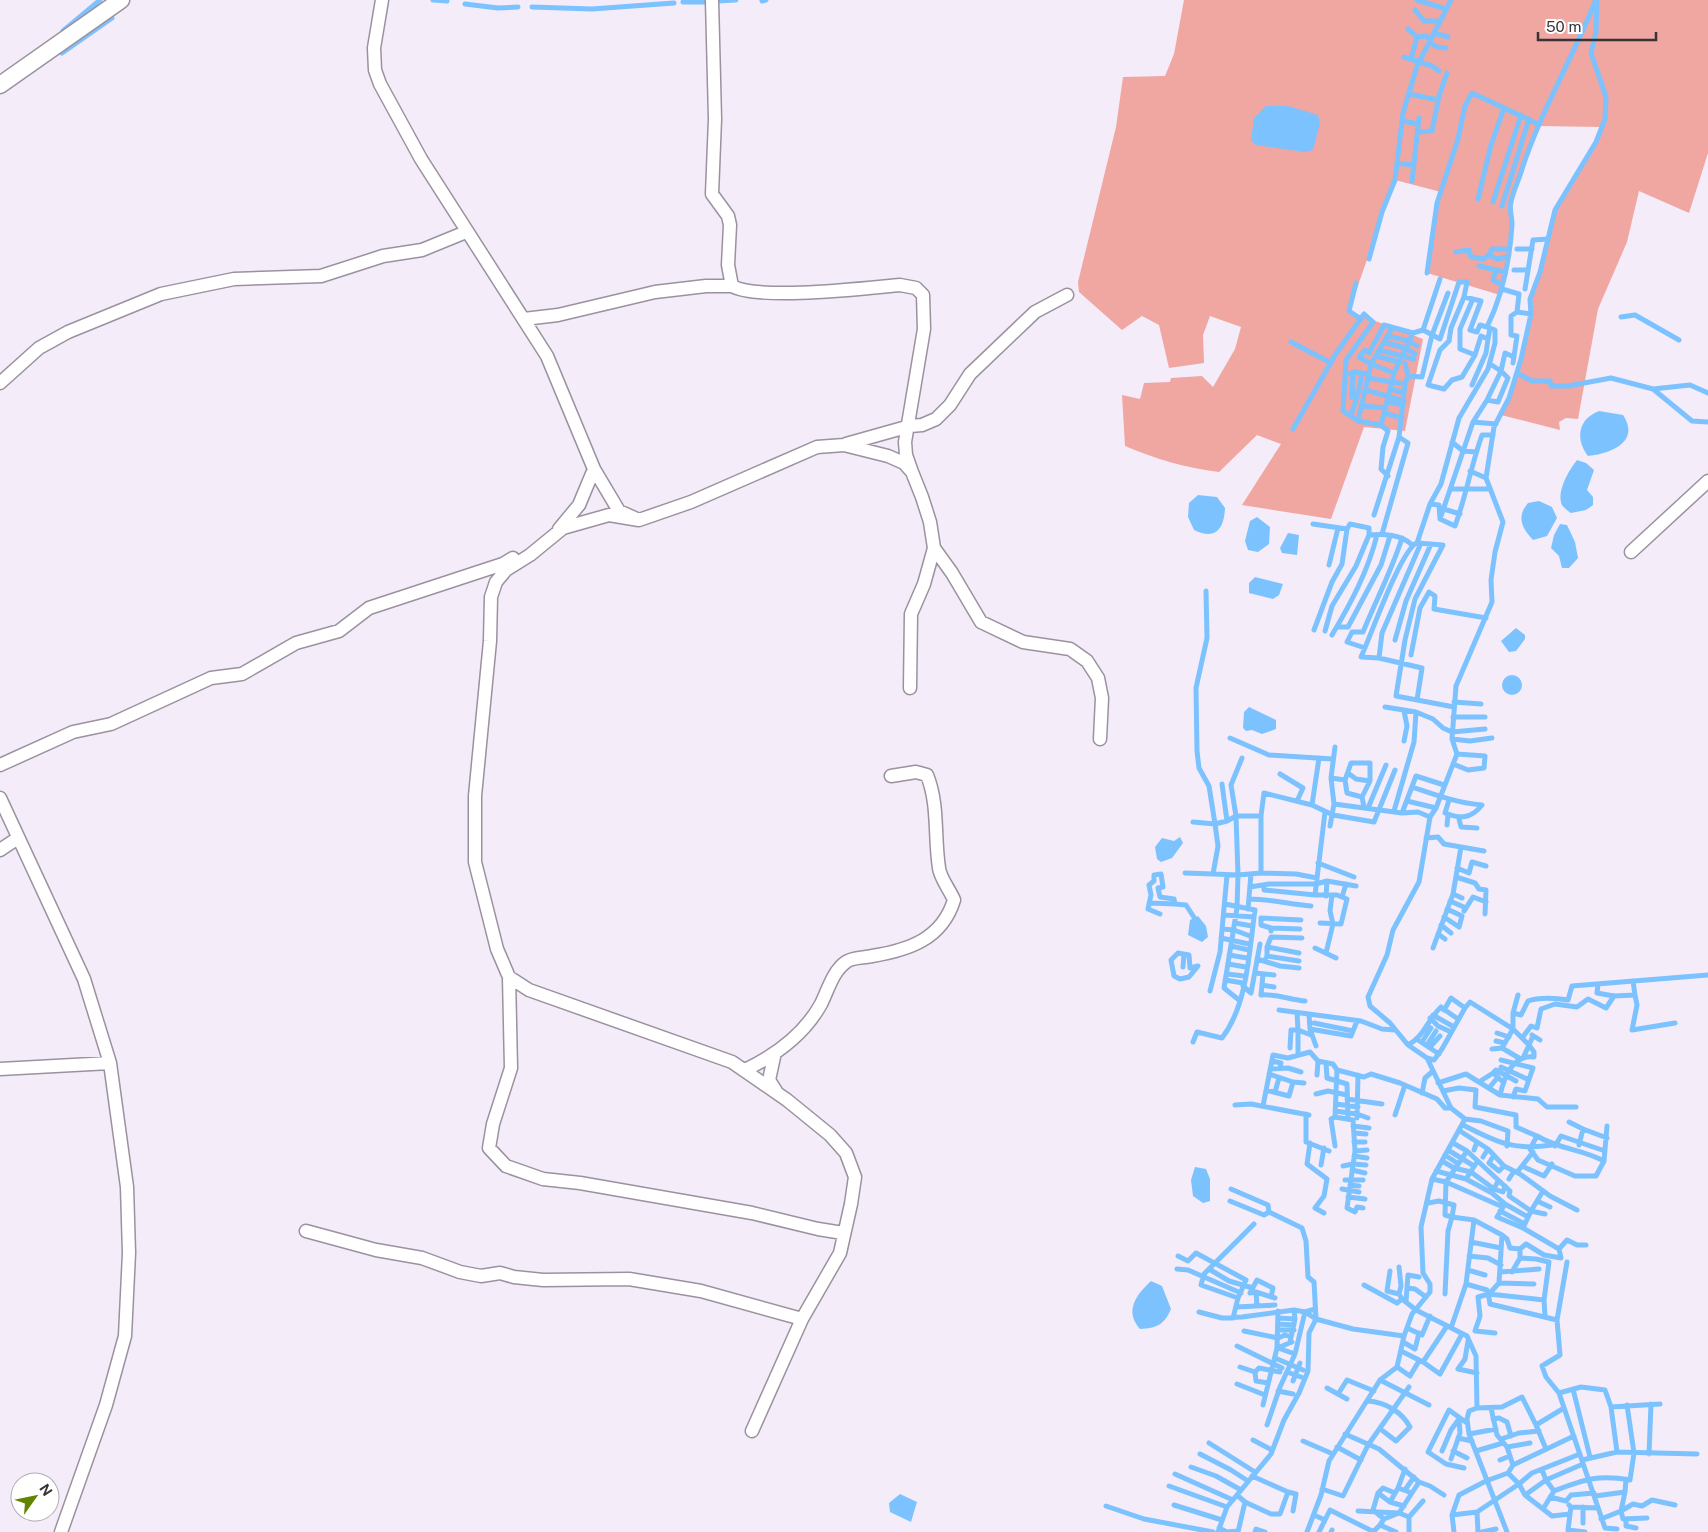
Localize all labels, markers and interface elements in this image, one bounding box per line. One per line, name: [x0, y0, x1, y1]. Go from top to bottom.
scale bar: [1538, 10, 1656, 42]
text: 50 m: [1546, 18, 1581, 35]
north arrow: [10, 1472, 60, 1522]
text: N: [36, 1481, 56, 1499]

